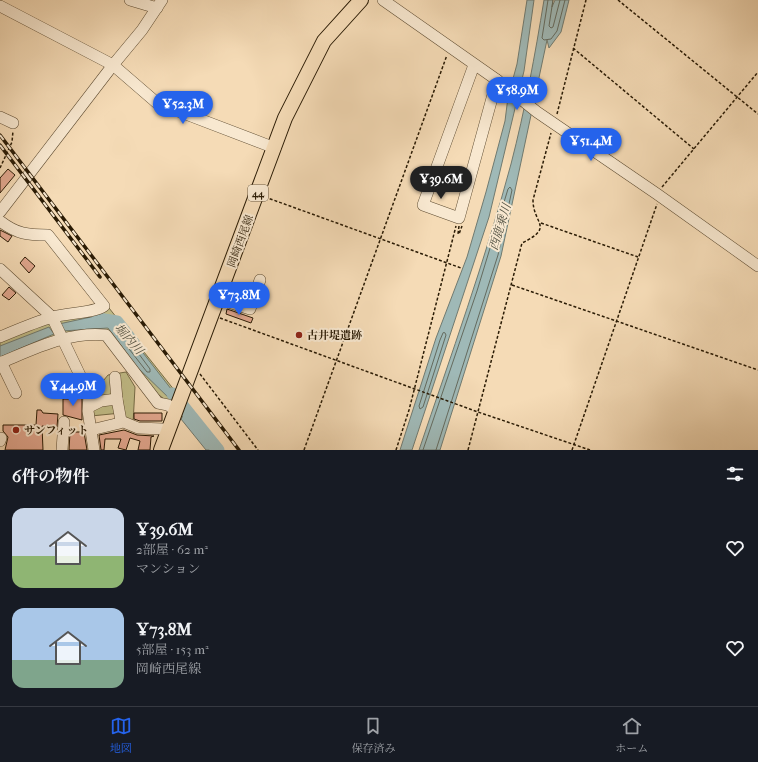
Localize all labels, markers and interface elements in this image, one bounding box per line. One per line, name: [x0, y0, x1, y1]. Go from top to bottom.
pin: ¥58.9M: [484, 77, 550, 111]
text: ¥58.9M: [495, 82, 539, 97]
pin: ¥52.3M: [150, 91, 216, 125]
text: ¥52.3M: [162, 96, 204, 111]
pin: ¥51.4M: [558, 128, 624, 162]
text: ¥51.4M: [570, 133, 612, 148]
pin: ¥39.6M: [408, 166, 474, 200]
text: ¥39.6M: [419, 171, 463, 186]
road number: 44: [248, 185, 268, 201]
water label: 西鹿乗川: [486, 200, 514, 252]
street label: 岡崎西尾線: [225, 213, 256, 269]
pin: ¥73.8M: [206, 282, 272, 316]
text: ¥73.8M: [218, 287, 260, 302]
water label: 堀内川: [112, 321, 148, 359]
place label: 古井堤遺跡: [307, 329, 362, 342]
marker: 古井堤遺跡: [294, 330, 304, 340]
pin: ¥44.9M: [40, 373, 106, 407]
text: ¥44.9M: [50, 378, 96, 393]
place label: サンフィット: [24, 424, 89, 437]
marker: サンフィット: [11, 425, 21, 435]
icon: filters: [724, 463, 746, 485]
text: 6件の物件: [12, 466, 89, 486]
text: ¥39.6M: [136, 519, 193, 539]
icon: home: [44, 524, 92, 572]
icon: heart: [724, 537, 746, 559]
text: 2部屋 · 62 m²: [136, 542, 208, 557]
text: マンション: [136, 561, 200, 576]
text: ¥73.8M: [136, 619, 192, 639]
icon: home: [44, 624, 92, 672]
icon: heart: [724, 637, 746, 659]
text: 5部屋 · 153 m²: [136, 642, 209, 657]
text: 岡崎西尾線: [136, 661, 201, 676]
tab: 地図: [110, 715, 132, 755]
tab: 保存済み: [351, 715, 395, 755]
tab: ホーム: [615, 715, 648, 755]

